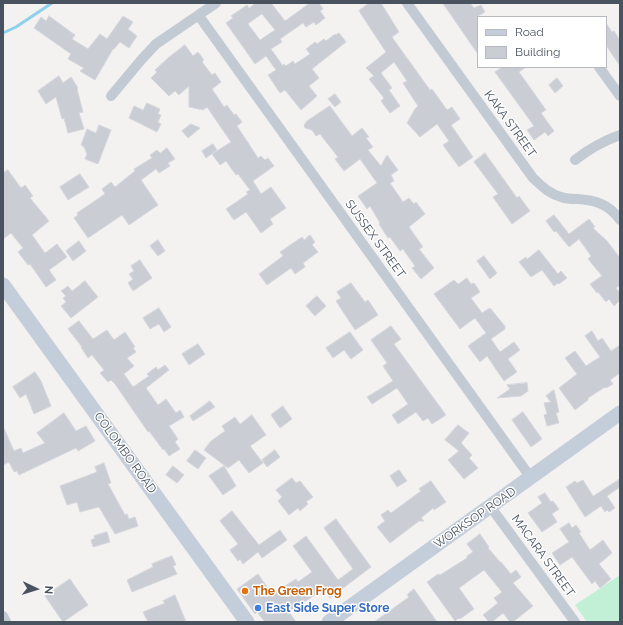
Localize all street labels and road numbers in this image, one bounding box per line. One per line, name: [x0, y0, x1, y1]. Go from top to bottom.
street label: KAKA STREET: [481, 88, 539, 160]
street label: SUSSEX STREET: [342, 197, 408, 281]
street label: COLOMBO ROAD: [91, 410, 159, 496]
street label: WORKSOP ROAD: [431, 484, 519, 552]
street label: MACARA STREET: [508, 512, 578, 600]

